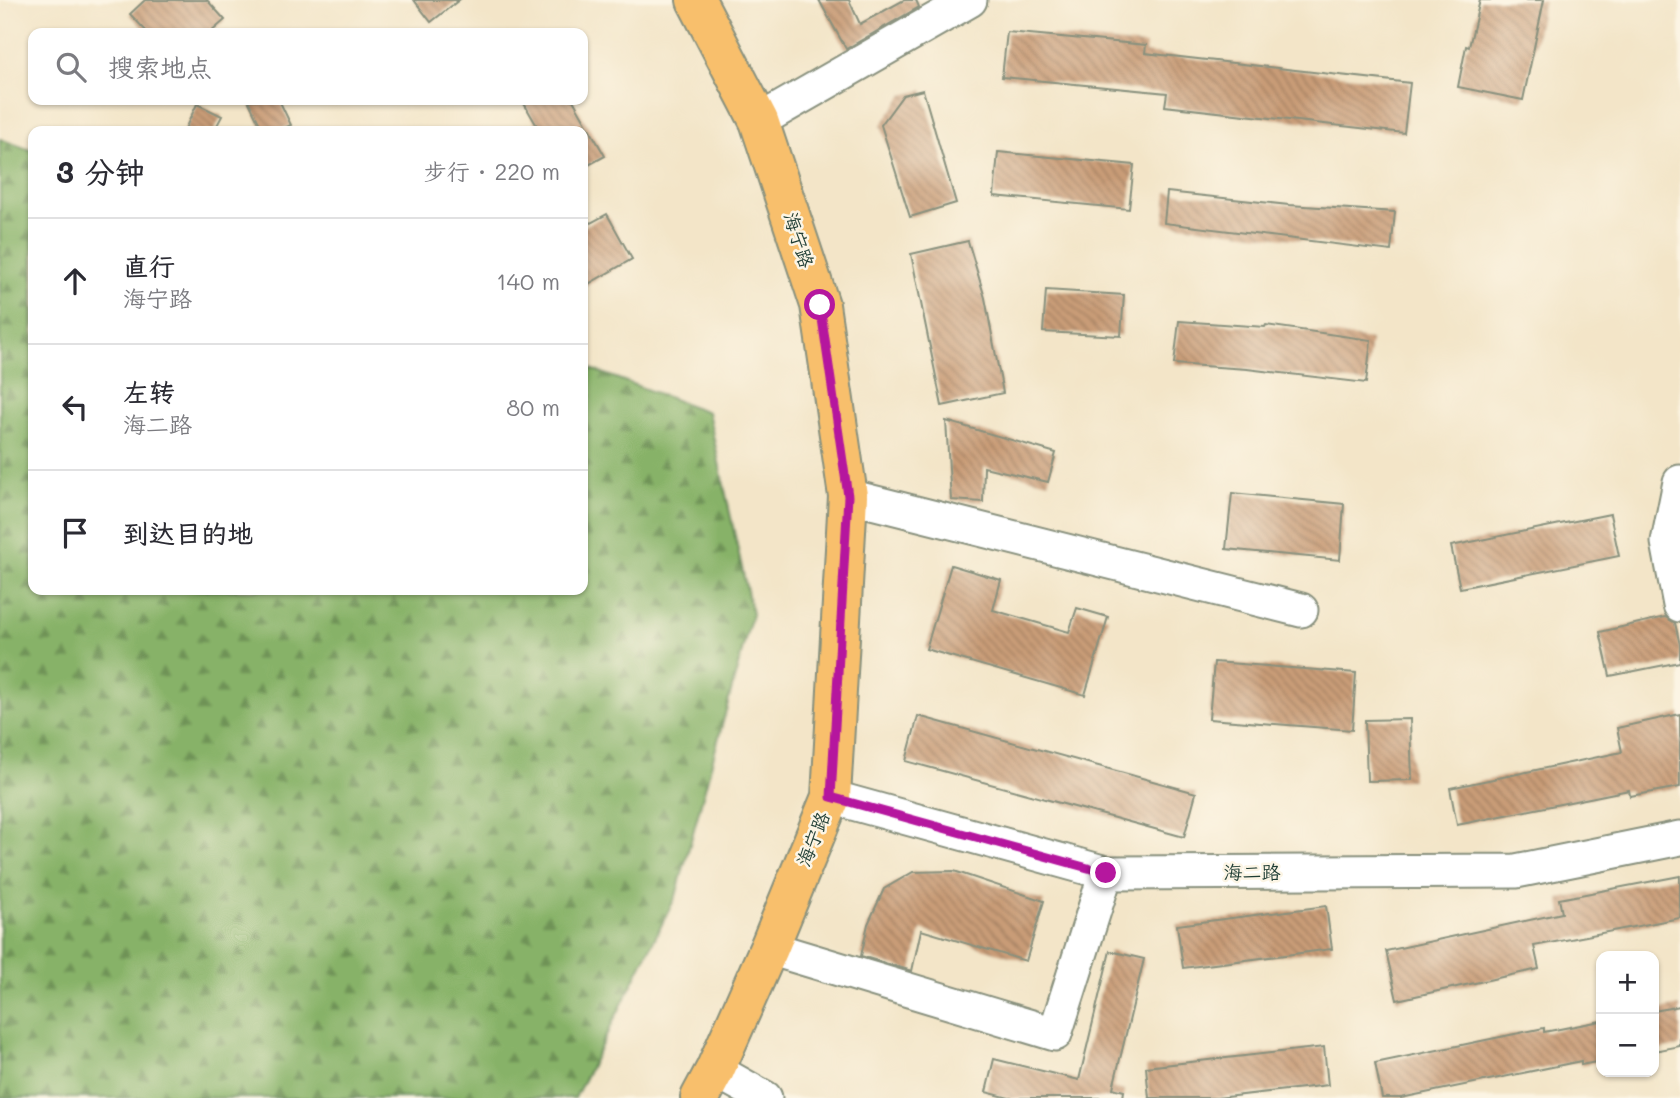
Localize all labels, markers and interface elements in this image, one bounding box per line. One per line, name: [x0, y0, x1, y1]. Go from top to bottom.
search box: [28, 28, 588, 105]
icon: search: [52, 48, 90, 86]
text: 搜索地点: [108, 50, 212, 84]
text: 3 分钟: [56, 151, 145, 191]
text: 步行 · 220 m: [424, 156, 560, 186]
street label: 海宁路: [779, 209, 820, 271]
text: 直行: [123, 249, 175, 283]
icon: ahead: [56, 262, 94, 300]
text: 140 m: [496, 266, 560, 296]
text: 海宁路: [123, 283, 192, 313]
route start: [804, 289, 835, 320]
text: 左转: [123, 375, 175, 409]
icon: left: [56, 388, 94, 426]
text: 80 m: [506, 392, 560, 422]
text: 海二路: [123, 409, 192, 439]
icon: arrive: [56, 514, 94, 552]
text: 到达目的地: [123, 516, 253, 550]
street label: 海宁路: [790, 808, 835, 870]
route end: [1090, 857, 1121, 888]
street label: 海二路: [1223, 859, 1281, 884]
map controls: [1596, 951, 1659, 1077]
button: +: [1596, 951, 1659, 1014]
button: −: [1596, 1014, 1659, 1077]

